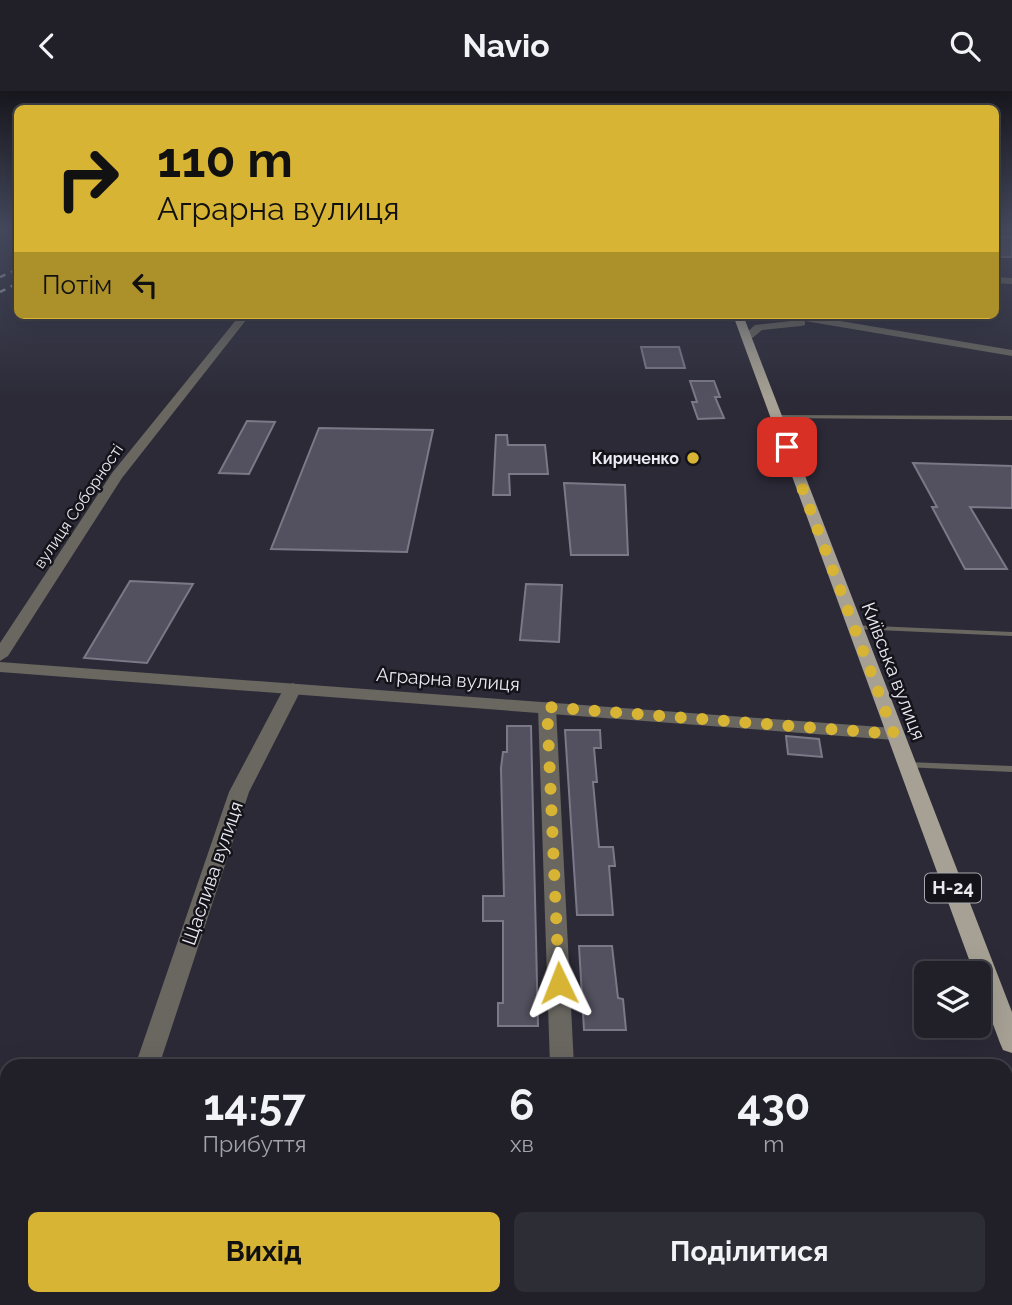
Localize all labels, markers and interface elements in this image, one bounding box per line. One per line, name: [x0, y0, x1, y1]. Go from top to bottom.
icon: back: [28, 27, 66, 65]
text: Navio: [462, 27, 550, 64]
icon: search: [946, 27, 984, 65]
text: 110 m: [157, 131, 293, 188]
icon: right: [42, 133, 133, 224]
text: Аграрна вулиця: [157, 190, 400, 227]
icon: left: [126, 266, 164, 304]
text: Потім: [42, 270, 112, 300]
pin: [757, 417, 817, 477]
icon: arrive: [768, 428, 806, 466]
street label: вулиця Соборності: [30, 441, 127, 572]
place label: Кириченко: [592, 449, 679, 468]
marker: Кириченко: [685, 450, 701, 466]
street label: Київська вулиця: [858, 599, 930, 743]
street label: Аграрна вулиця: [375, 663, 521, 695]
street label: Щаслива вулиця: [177, 798, 247, 948]
road number: Н-24: [925, 873, 981, 903]
position arrow: [522, 946, 596, 1020]
map controls: [914, 961, 991, 1038]
button: layers: [914, 961, 991, 1038]
text: 14:57: [204, 1081, 306, 1130]
text: 6: [509, 1081, 535, 1130]
text: 430: [737, 1081, 810, 1130]
text: Прибуття: [203, 1130, 307, 1157]
text: хв: [510, 1130, 534, 1157]
text: m: [763, 1130, 784, 1157]
button: Вихід: [28, 1212, 500, 1292]
button: Поділитися: [514, 1212, 985, 1292]

